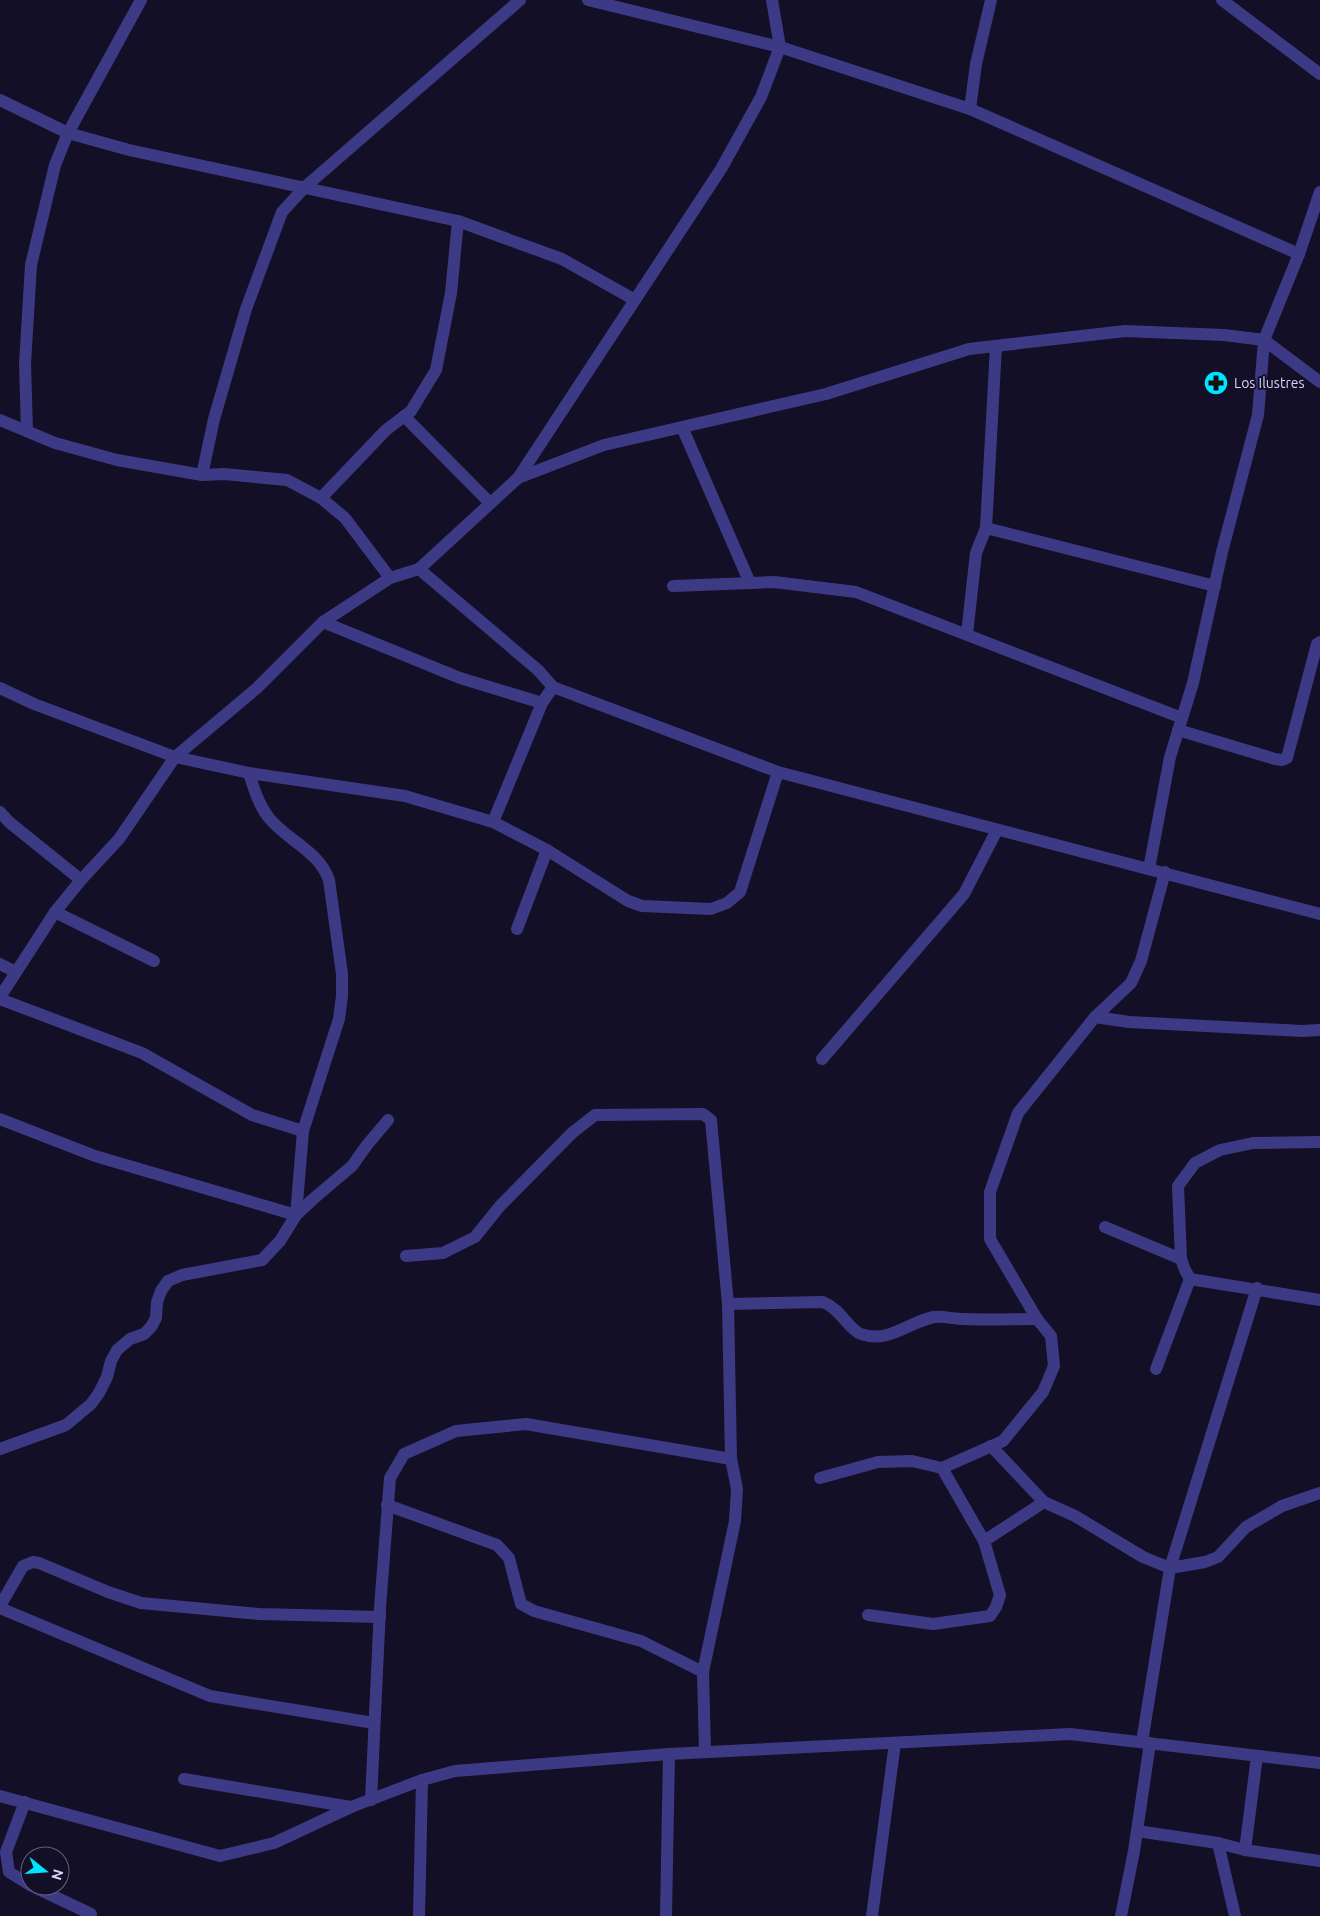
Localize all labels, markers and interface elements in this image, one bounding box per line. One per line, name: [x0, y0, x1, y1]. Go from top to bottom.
pharmacy icon: Los Ilustres: [1203, 370, 1229, 396]
place label: Los Ilustres: [1234, 375, 1305, 391]
north arrow: [20, 1846, 70, 1896]
text: N: [48, 1867, 67, 1882]

